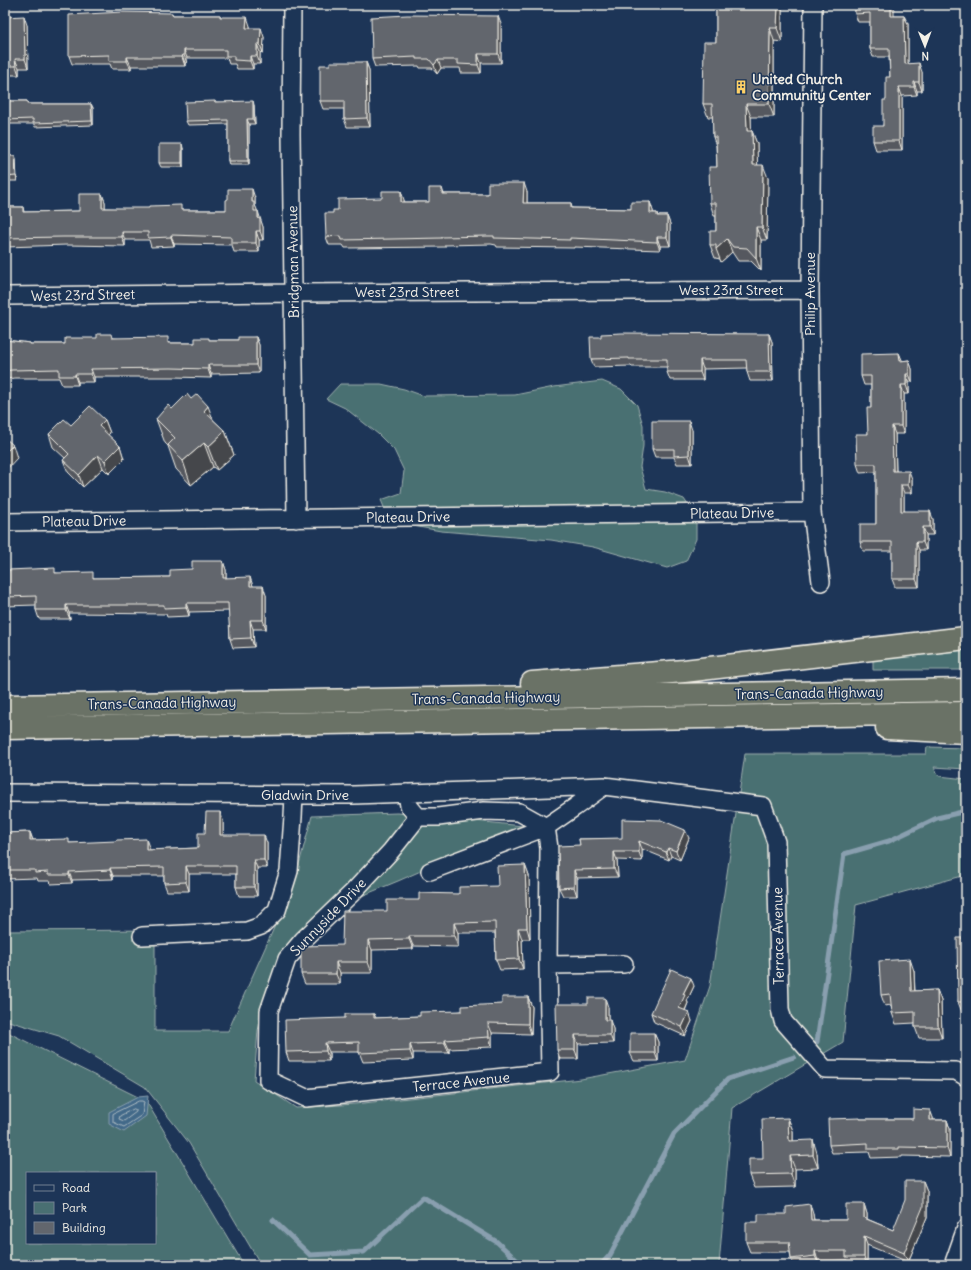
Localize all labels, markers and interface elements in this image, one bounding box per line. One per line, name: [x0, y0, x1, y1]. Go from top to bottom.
north arrow: [905, 26, 945, 66]
text: N: [921, 49, 929, 63]
place label: United Church Community Center: [752, 70, 871, 104]
building icon: United Church Community Center: [733, 79, 749, 95]
street label: Bridgman Avenue: [283, 205, 303, 319]
street label: Philip Avenue: [801, 252, 819, 336]
street label: West 23rd Street: [679, 281, 783, 299]
street label: West 23rd Street: [355, 283, 459, 301]
street label: West 23rd Street: [31, 285, 136, 305]
street label: Plateau Drive: [690, 503, 774, 523]
street label: Plateau Drive: [366, 507, 450, 527]
street label: Plateau Drive: [42, 511, 126, 531]
street label: Trans-Canada Highway: [734, 683, 884, 703]
street label: Trans-Canada Highway: [411, 688, 561, 708]
street label: Trans-Canada Highway: [87, 693, 237, 713]
street label: Gladwin Drive: [261, 786, 349, 804]
street label: Sunnyside Drive: [286, 874, 370, 960]
street label: Terrace Avenue: [768, 887, 788, 985]
street label: Terrace Avenue: [411, 1068, 511, 1096]
legend: [26, 1172, 156, 1244]
text: Road: [62, 1180, 90, 1195]
text: Park: [62, 1200, 87, 1215]
text: Building: [62, 1220, 106, 1235]

